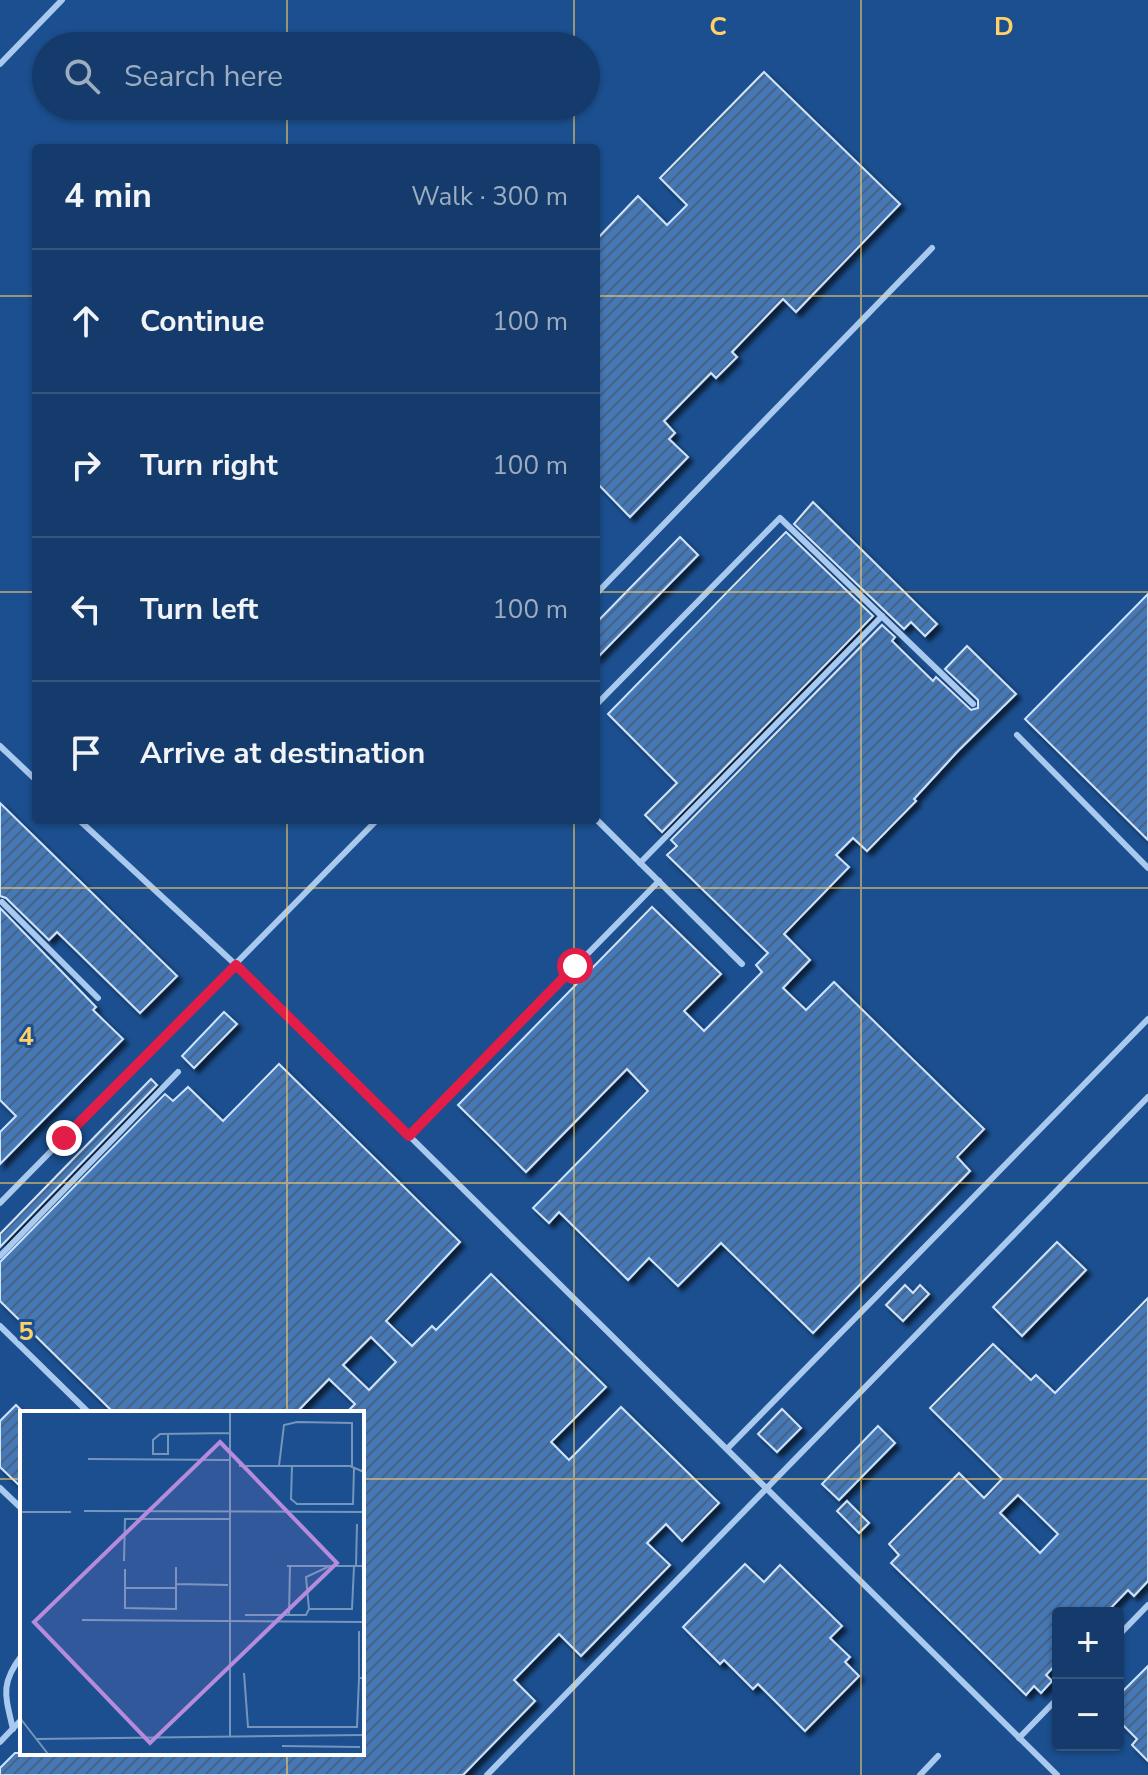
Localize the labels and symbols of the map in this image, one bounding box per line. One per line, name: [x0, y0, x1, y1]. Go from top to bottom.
text: C: [709, 9, 727, 44]
text: D: [994, 9, 1014, 44]
route start: [557, 948, 593, 984]
text: 4: [18, 1019, 34, 1054]
route end: [46, 1120, 82, 1156]
text: 5: [18, 1314, 34, 1349]
inset map: [20, 1411, 364, 1755]

